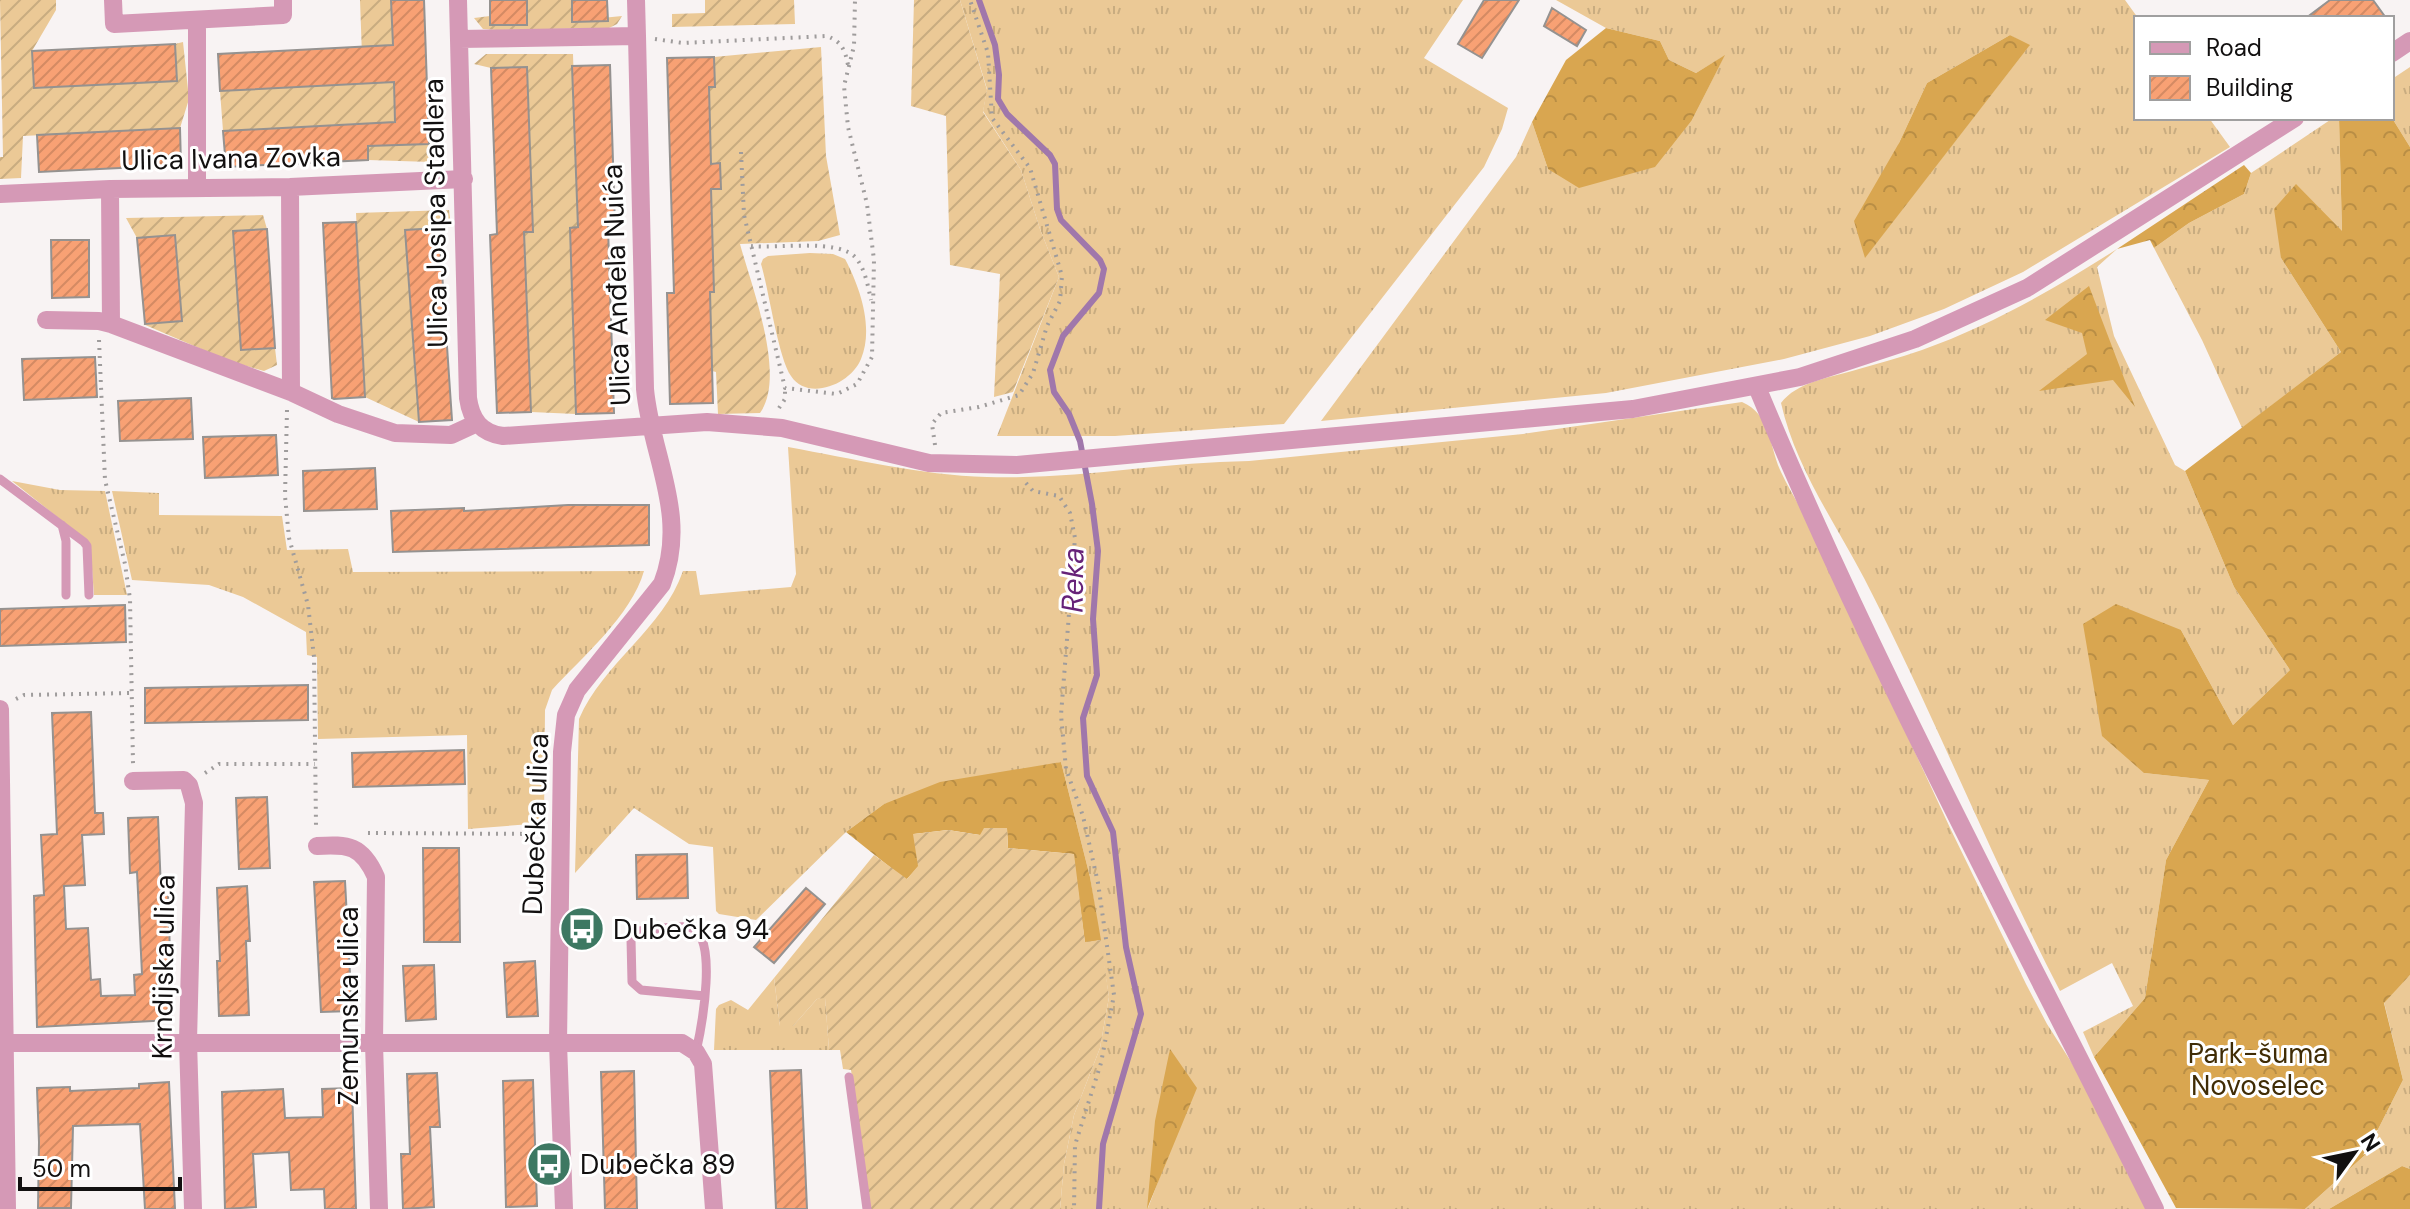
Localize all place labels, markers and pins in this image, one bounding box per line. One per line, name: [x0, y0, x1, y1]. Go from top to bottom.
bus stop icon: Dubečka 94: [558, 905, 606, 953]
place label: Dubečka 94: [613, 911, 769, 948]
bus stop icon: Dubečka 89: [525, 1140, 573, 1188]
place label: Dubečka 89: [580, 1146, 735, 1183]

